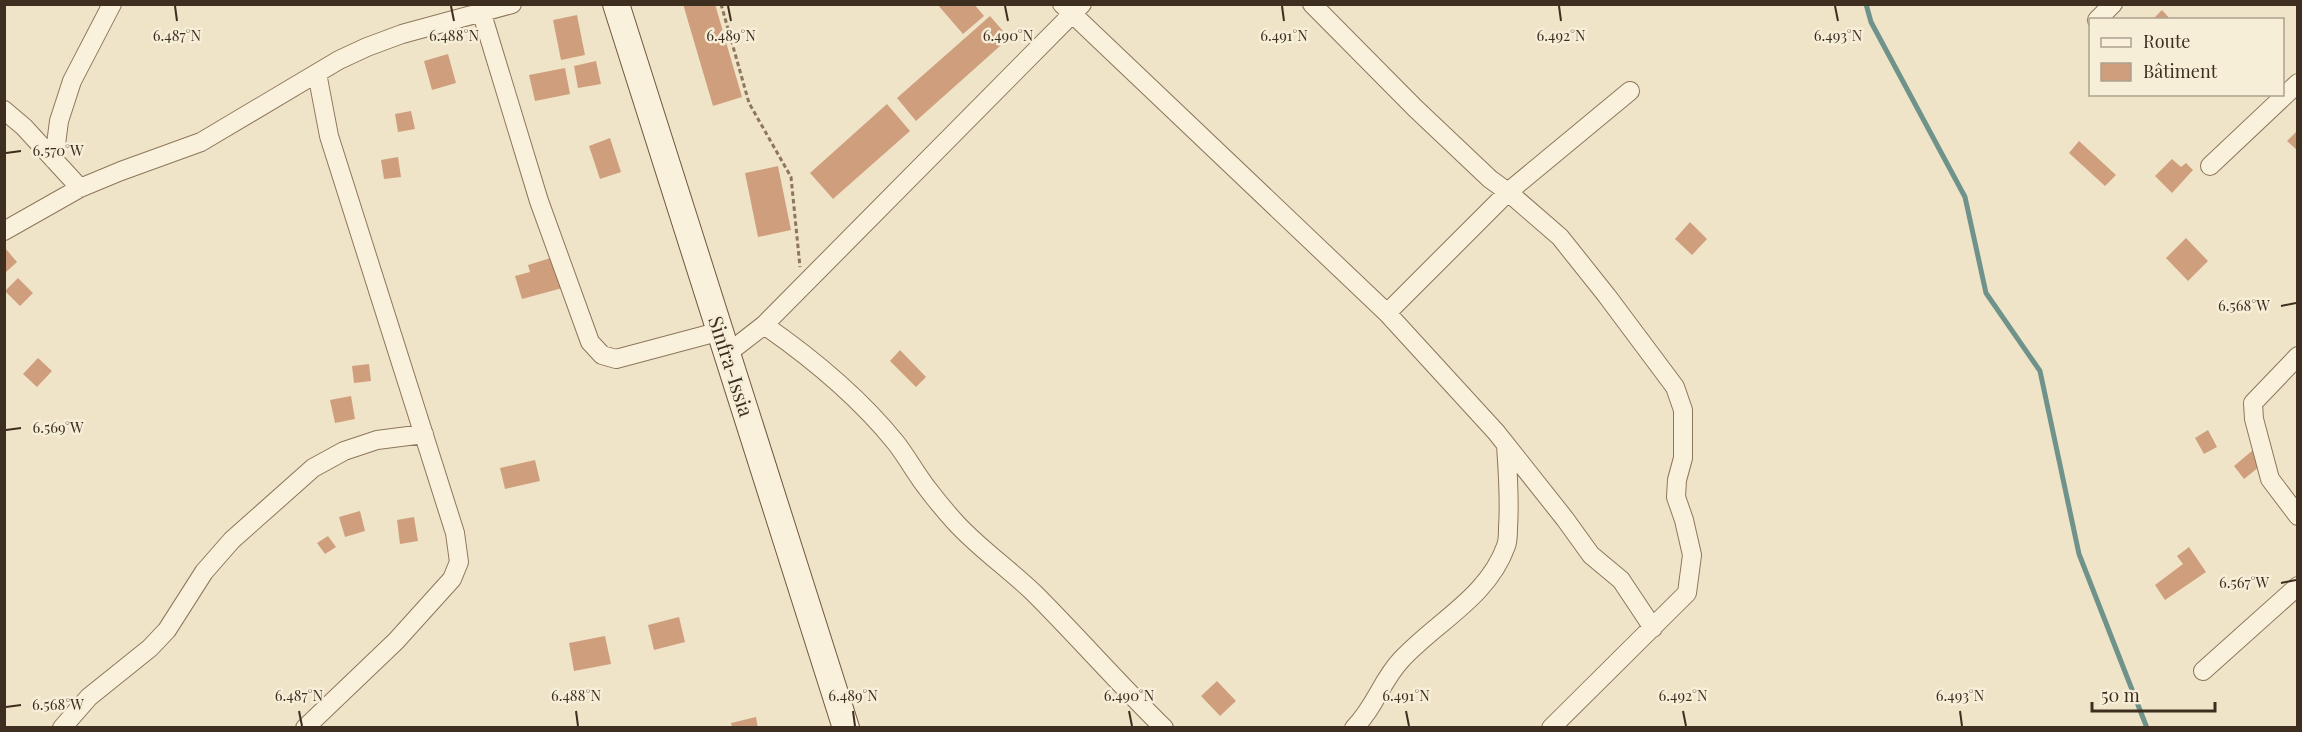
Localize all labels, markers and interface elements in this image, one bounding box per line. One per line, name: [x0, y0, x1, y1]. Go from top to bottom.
legend: [2089, 18, 2284, 96]
text: 6.487°N: [153, 25, 202, 45]
text: 6.488°N: [429, 25, 479, 45]
text: 6.489°N: [706, 25, 756, 45]
text: 6.490°N: [983, 25, 1034, 45]
text: 6.491°N: [1260, 25, 1308, 45]
text: 6.492°N: [1536, 25, 1586, 45]
text: 6.493°N: [1814, 25, 1863, 45]
text: Route: [2143, 29, 2190, 53]
text: Bâtiment: [2143, 59, 2218, 83]
text: 6.570°W: [33, 140, 84, 160]
text: 6.568°W: [2218, 295, 2270, 315]
street label: Sinfra-Issia: [703, 312, 761, 420]
text: 6.569°W: [32, 417, 84, 437]
text: 6.567°W: [2219, 572, 2270, 592]
scale bar: [2092, 675, 2215, 713]
text: 50 m: [2101, 683, 2140, 707]
text: 6.487°N: [275, 685, 324, 705]
text: 6.488°N: [551, 685, 601, 705]
text: 6.489°N: [828, 685, 878, 705]
text: 6.490°N: [1104, 685, 1155, 705]
text: 6.491°N: [1382, 685, 1430, 705]
text: 6.492°N: [1658, 685, 1708, 705]
text: 6.493°N: [1936, 685, 1985, 705]
text: 6.568°W: [32, 694, 84, 714]

